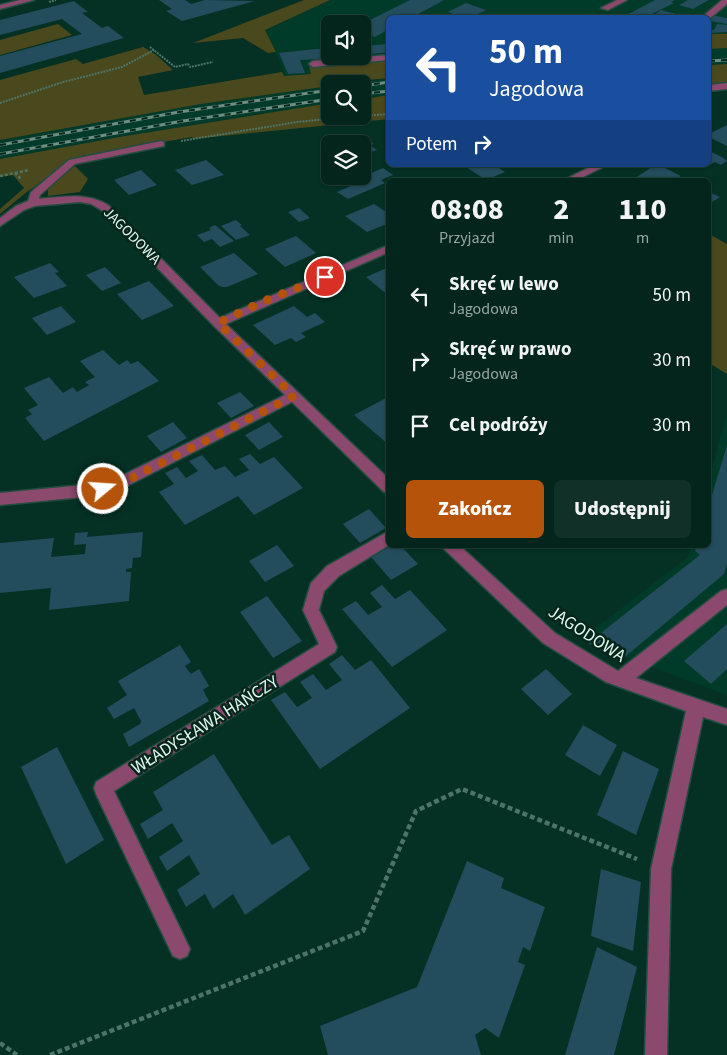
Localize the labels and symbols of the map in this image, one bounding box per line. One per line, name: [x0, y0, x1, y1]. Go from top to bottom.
street label: JAGODOWA: [99, 203, 166, 270]
pin: [304, 256, 346, 298]
position arrow: [76, 462, 128, 514]
street label: JAGODOWA: [543, 600, 631, 669]
street label: WŁADYSŁAWA HAŃCZY: [127, 669, 284, 780]

